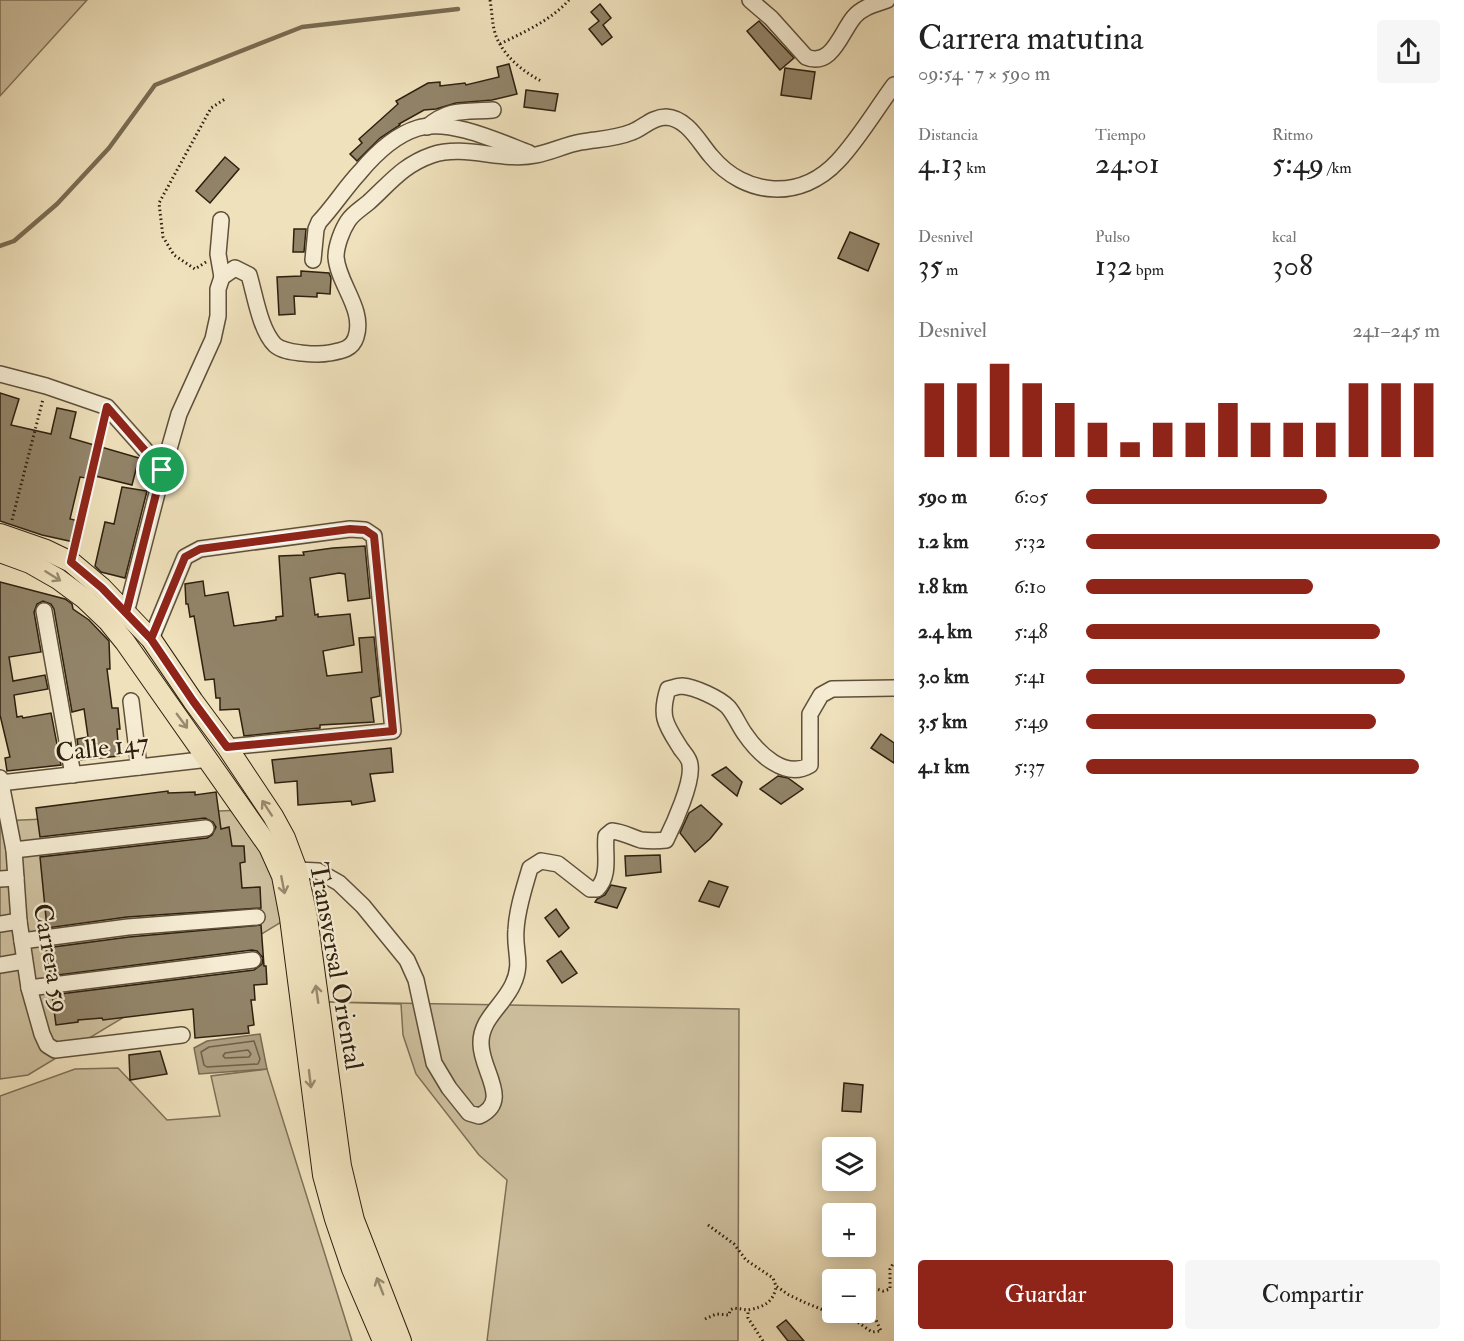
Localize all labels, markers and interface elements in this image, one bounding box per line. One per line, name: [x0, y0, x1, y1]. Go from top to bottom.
text: Carrera matutina: [918, 18, 1144, 59]
button: share: [1377, 20, 1440, 83]
text: 09:54 · 7 × 590 m: [918, 61, 1050, 86]
text: Distancia: [918, 125, 978, 145]
text: Tiempo: [1095, 125, 1146, 145]
text: Ritmo: [1272, 125, 1313, 145]
text: 4.13: [918, 145, 963, 182]
text: 24:01: [1095, 145, 1160, 182]
text: 5:49: [1272, 145, 1324, 182]
text: km: [963, 158, 986, 178]
text: /km: [1324, 158, 1352, 178]
text: Desnivel: [918, 227, 973, 247]
text: Pulso: [1095, 227, 1130, 247]
text: kcal: [1272, 227, 1297, 247]
text: 35: [918, 247, 943, 284]
text: 132: [1095, 247, 1132, 284]
text: 308: [1272, 247, 1313, 284]
text: m: [943, 260, 958, 280]
text: bpm: [1132, 260, 1164, 280]
text: Desnivel: [918, 318, 987, 343]
text: 241–245 m: [1352, 318, 1440, 343]
pin: [136, 444, 187, 495]
icon: arrive: [145, 453, 178, 486]
text: 590 m: [918, 484, 967, 509]
text: 6:05: [1014, 484, 1048, 509]
text: 1.2 km: [918, 529, 968, 554]
text: 5:32: [1014, 529, 1046, 554]
one-way arrow: [44, 571, 61, 583]
text: 1.8 km: [918, 574, 968, 599]
text: 6:10: [1014, 574, 1046, 599]
text: 2.4 km: [918, 619, 972, 644]
text: 5:48: [1014, 619, 1048, 644]
text: 3.0 km: [918, 664, 969, 689]
text: 5:41: [1014, 664, 1046, 689]
text: 3.5 km: [918, 709, 967, 734]
text: 5:49: [1014, 709, 1049, 734]
one-way arrow: [175, 712, 188, 728]
street label: Calle 147: [54, 726, 151, 770]
text: 4.1 km: [918, 754, 969, 779]
text: 5:37: [1014, 754, 1045, 779]
one-way arrow: [261, 800, 273, 817]
street label: Transversal Oriental: [302, 860, 370, 1073]
one-way arrow: [278, 876, 290, 895]
street label: Carrera 59: [26, 901, 76, 1015]
one-way arrow: [312, 985, 323, 1005]
one-way arrow: [305, 1068, 316, 1088]
map controls: [822, 1137, 876, 1323]
button: layers: [822, 1137, 876, 1191]
button: +: [822, 1203, 876, 1257]
button: Guardar: [918, 1260, 1173, 1329]
button: Compartir: [1185, 1260, 1440, 1329]
button: −: [822, 1269, 876, 1323]
one-way arrow: [373, 1278, 384, 1296]

